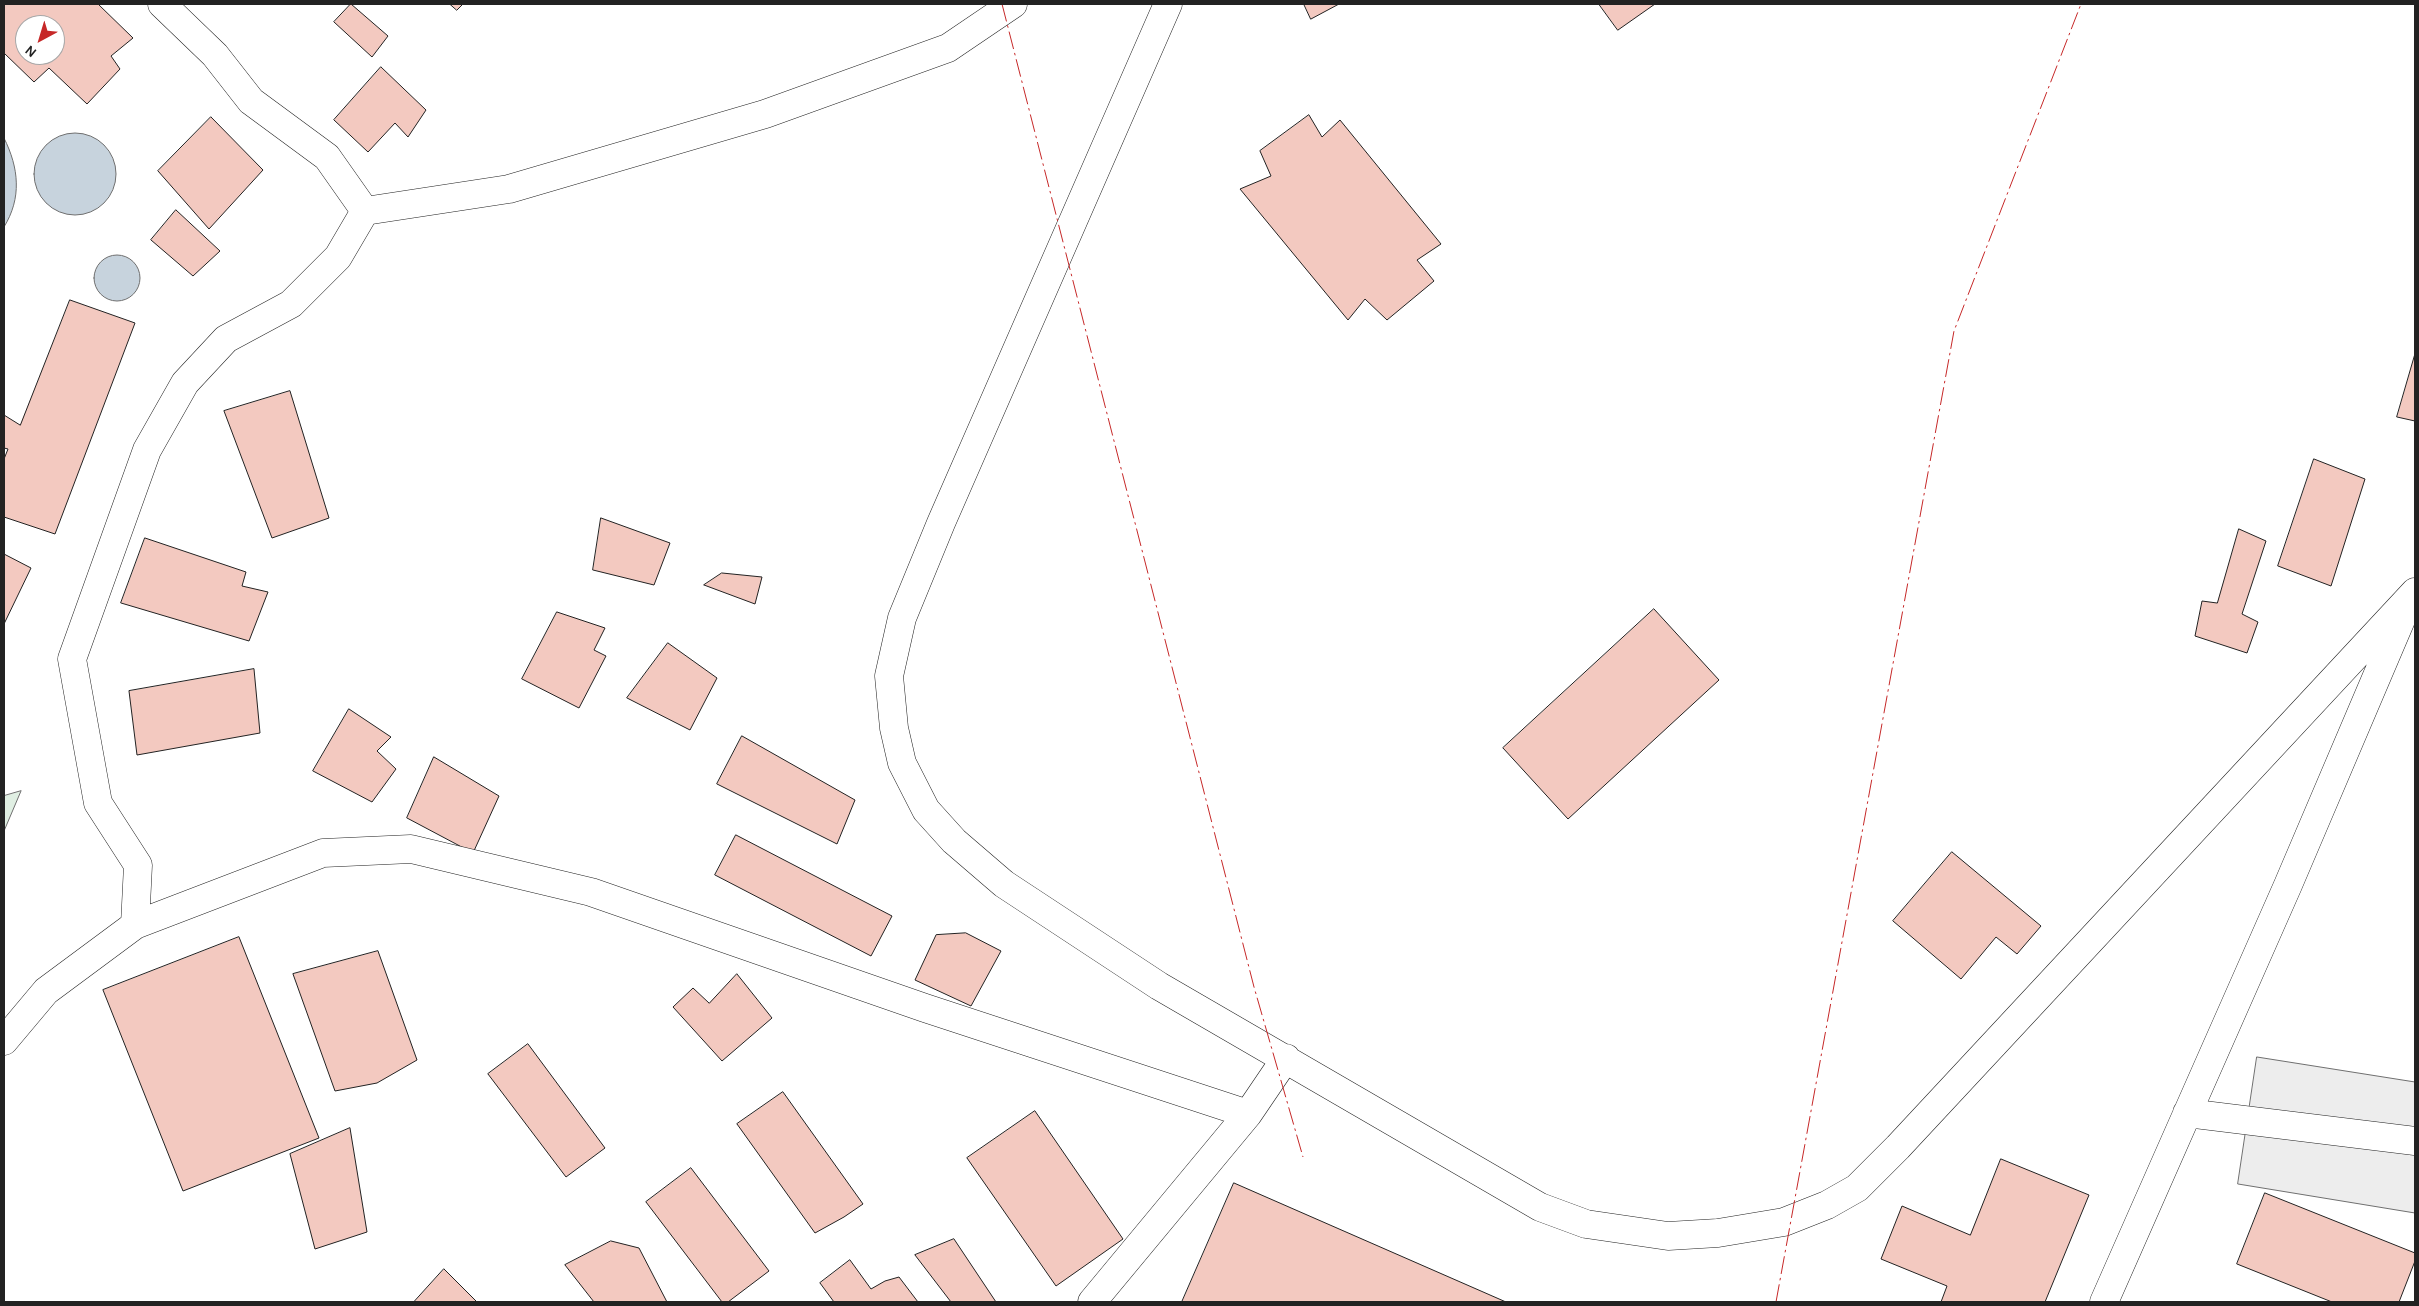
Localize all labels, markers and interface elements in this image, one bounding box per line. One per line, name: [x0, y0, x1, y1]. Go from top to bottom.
north arrow: [15, 15, 65, 65]
text: N: [22, 42, 40, 61]

